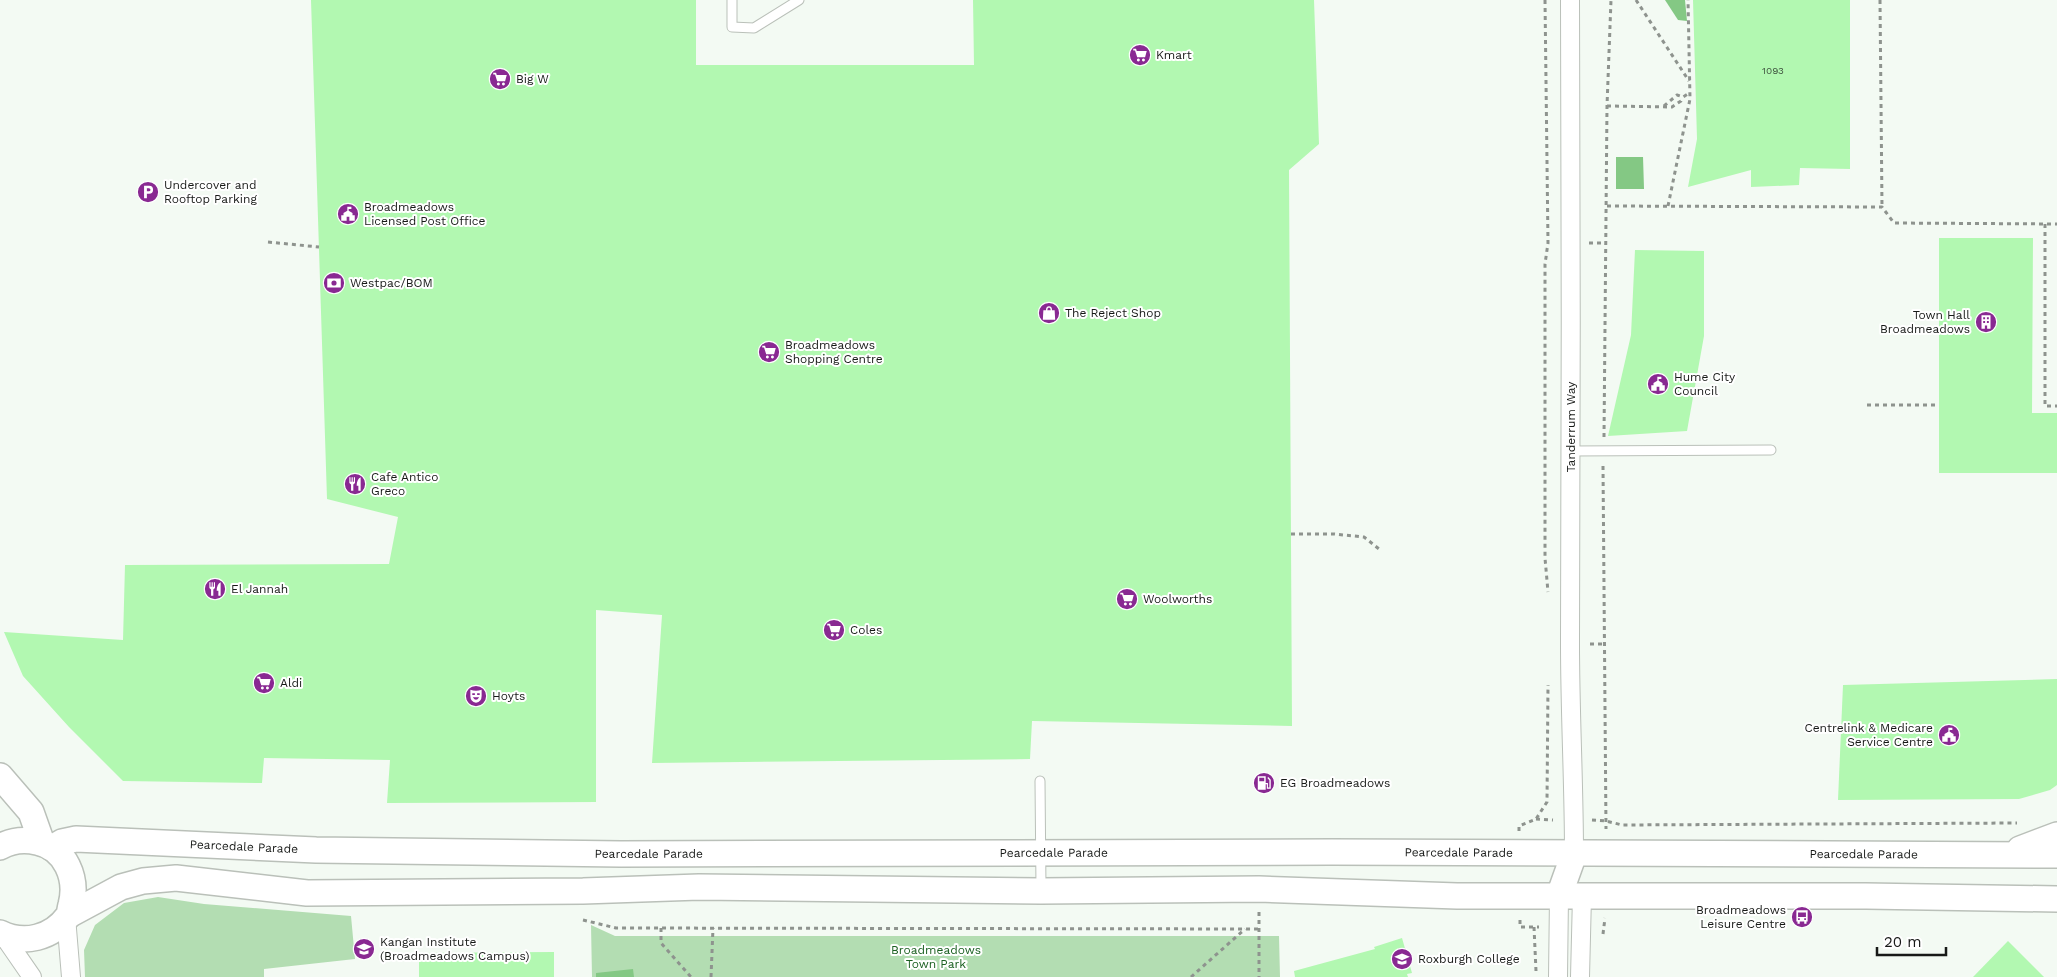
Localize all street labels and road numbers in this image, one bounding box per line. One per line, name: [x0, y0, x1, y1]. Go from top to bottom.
street label: Tanderrum Way: [1564, 381, 1578, 472]
street label: Pearcedale Parade: [189, 837, 298, 856]
street label: Pearcedale Parade: [1404, 845, 1513, 860]
street label: Pearcedale Parade: [999, 846, 1108, 860]
street label: Pearcedale Parade: [594, 847, 703, 861]
street label: Pearcedale Parade: [1809, 847, 1918, 861]

